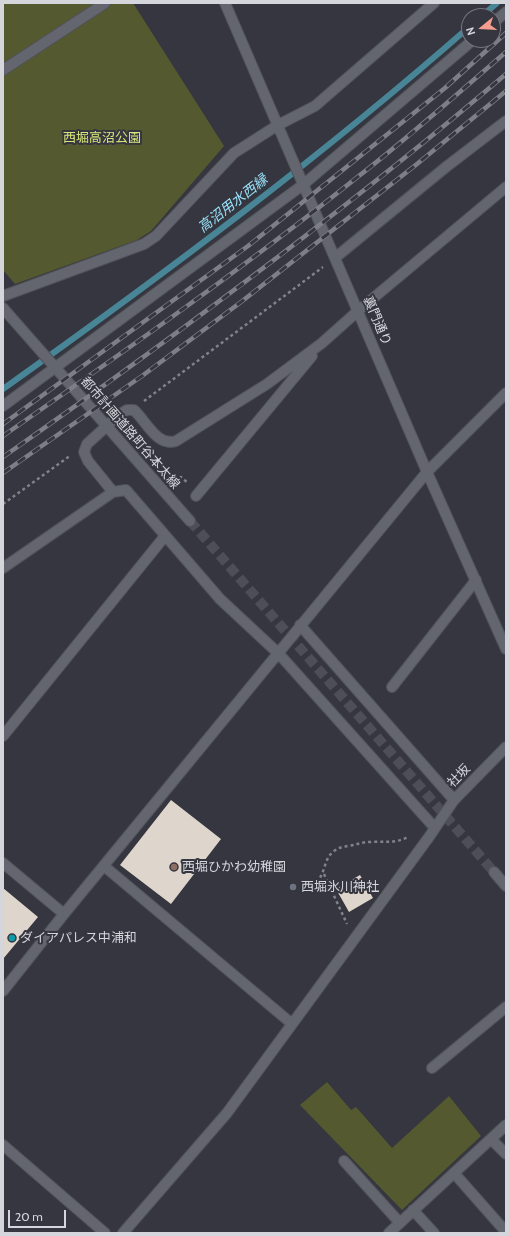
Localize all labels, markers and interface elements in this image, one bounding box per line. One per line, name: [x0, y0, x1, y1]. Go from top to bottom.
north arrow: [461, 8, 501, 48]
text: N: [463, 26, 478, 37]
park label: 西堀高沼公園: [63, 130, 141, 146]
water label: 高沼用水西縁: [195, 172, 271, 236]
street label: 裏門通り: [360, 294, 394, 348]
street label: 都市計画道路町谷本太線: [77, 374, 183, 492]
street label: 社坂: [444, 761, 474, 791]
place label: 西堀ひかわ幼稚園: [182, 859, 286, 875]
marker: 西堀ひかわ幼稚園: [169, 862, 179, 872]
place label: 西堀氷川神社: [301, 879, 379, 895]
marker: 西堀氷川神社: [288, 882, 298, 892]
place label: ダイアパレス中浦和: [20, 930, 137, 946]
marker: ダイアパレス中浦和: [7, 933, 17, 943]
scale bar: [10, 1202, 68, 1228]
text: 20 m: [15, 1209, 43, 1224]

